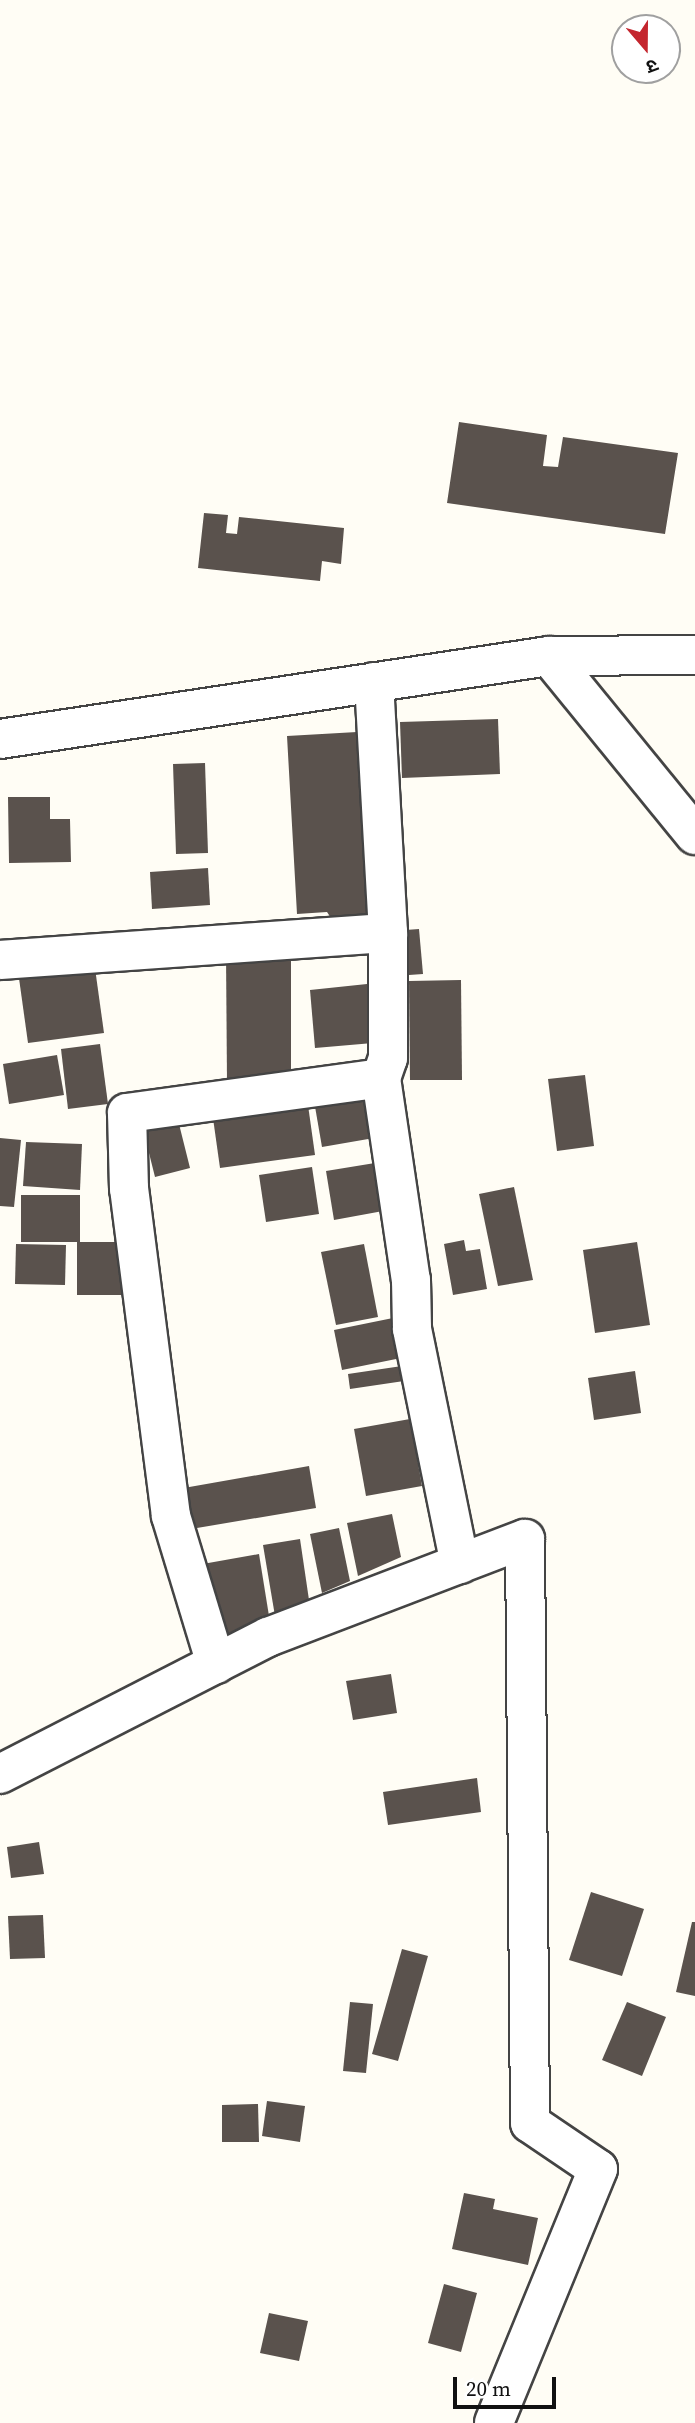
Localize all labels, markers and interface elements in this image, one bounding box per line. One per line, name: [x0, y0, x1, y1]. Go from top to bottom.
north arrow: [611, 14, 681, 84]
text: उ: [643, 53, 662, 81]
scale bar: [457, 2364, 560, 2408]
text: 20 m: [466, 2374, 511, 2403]

